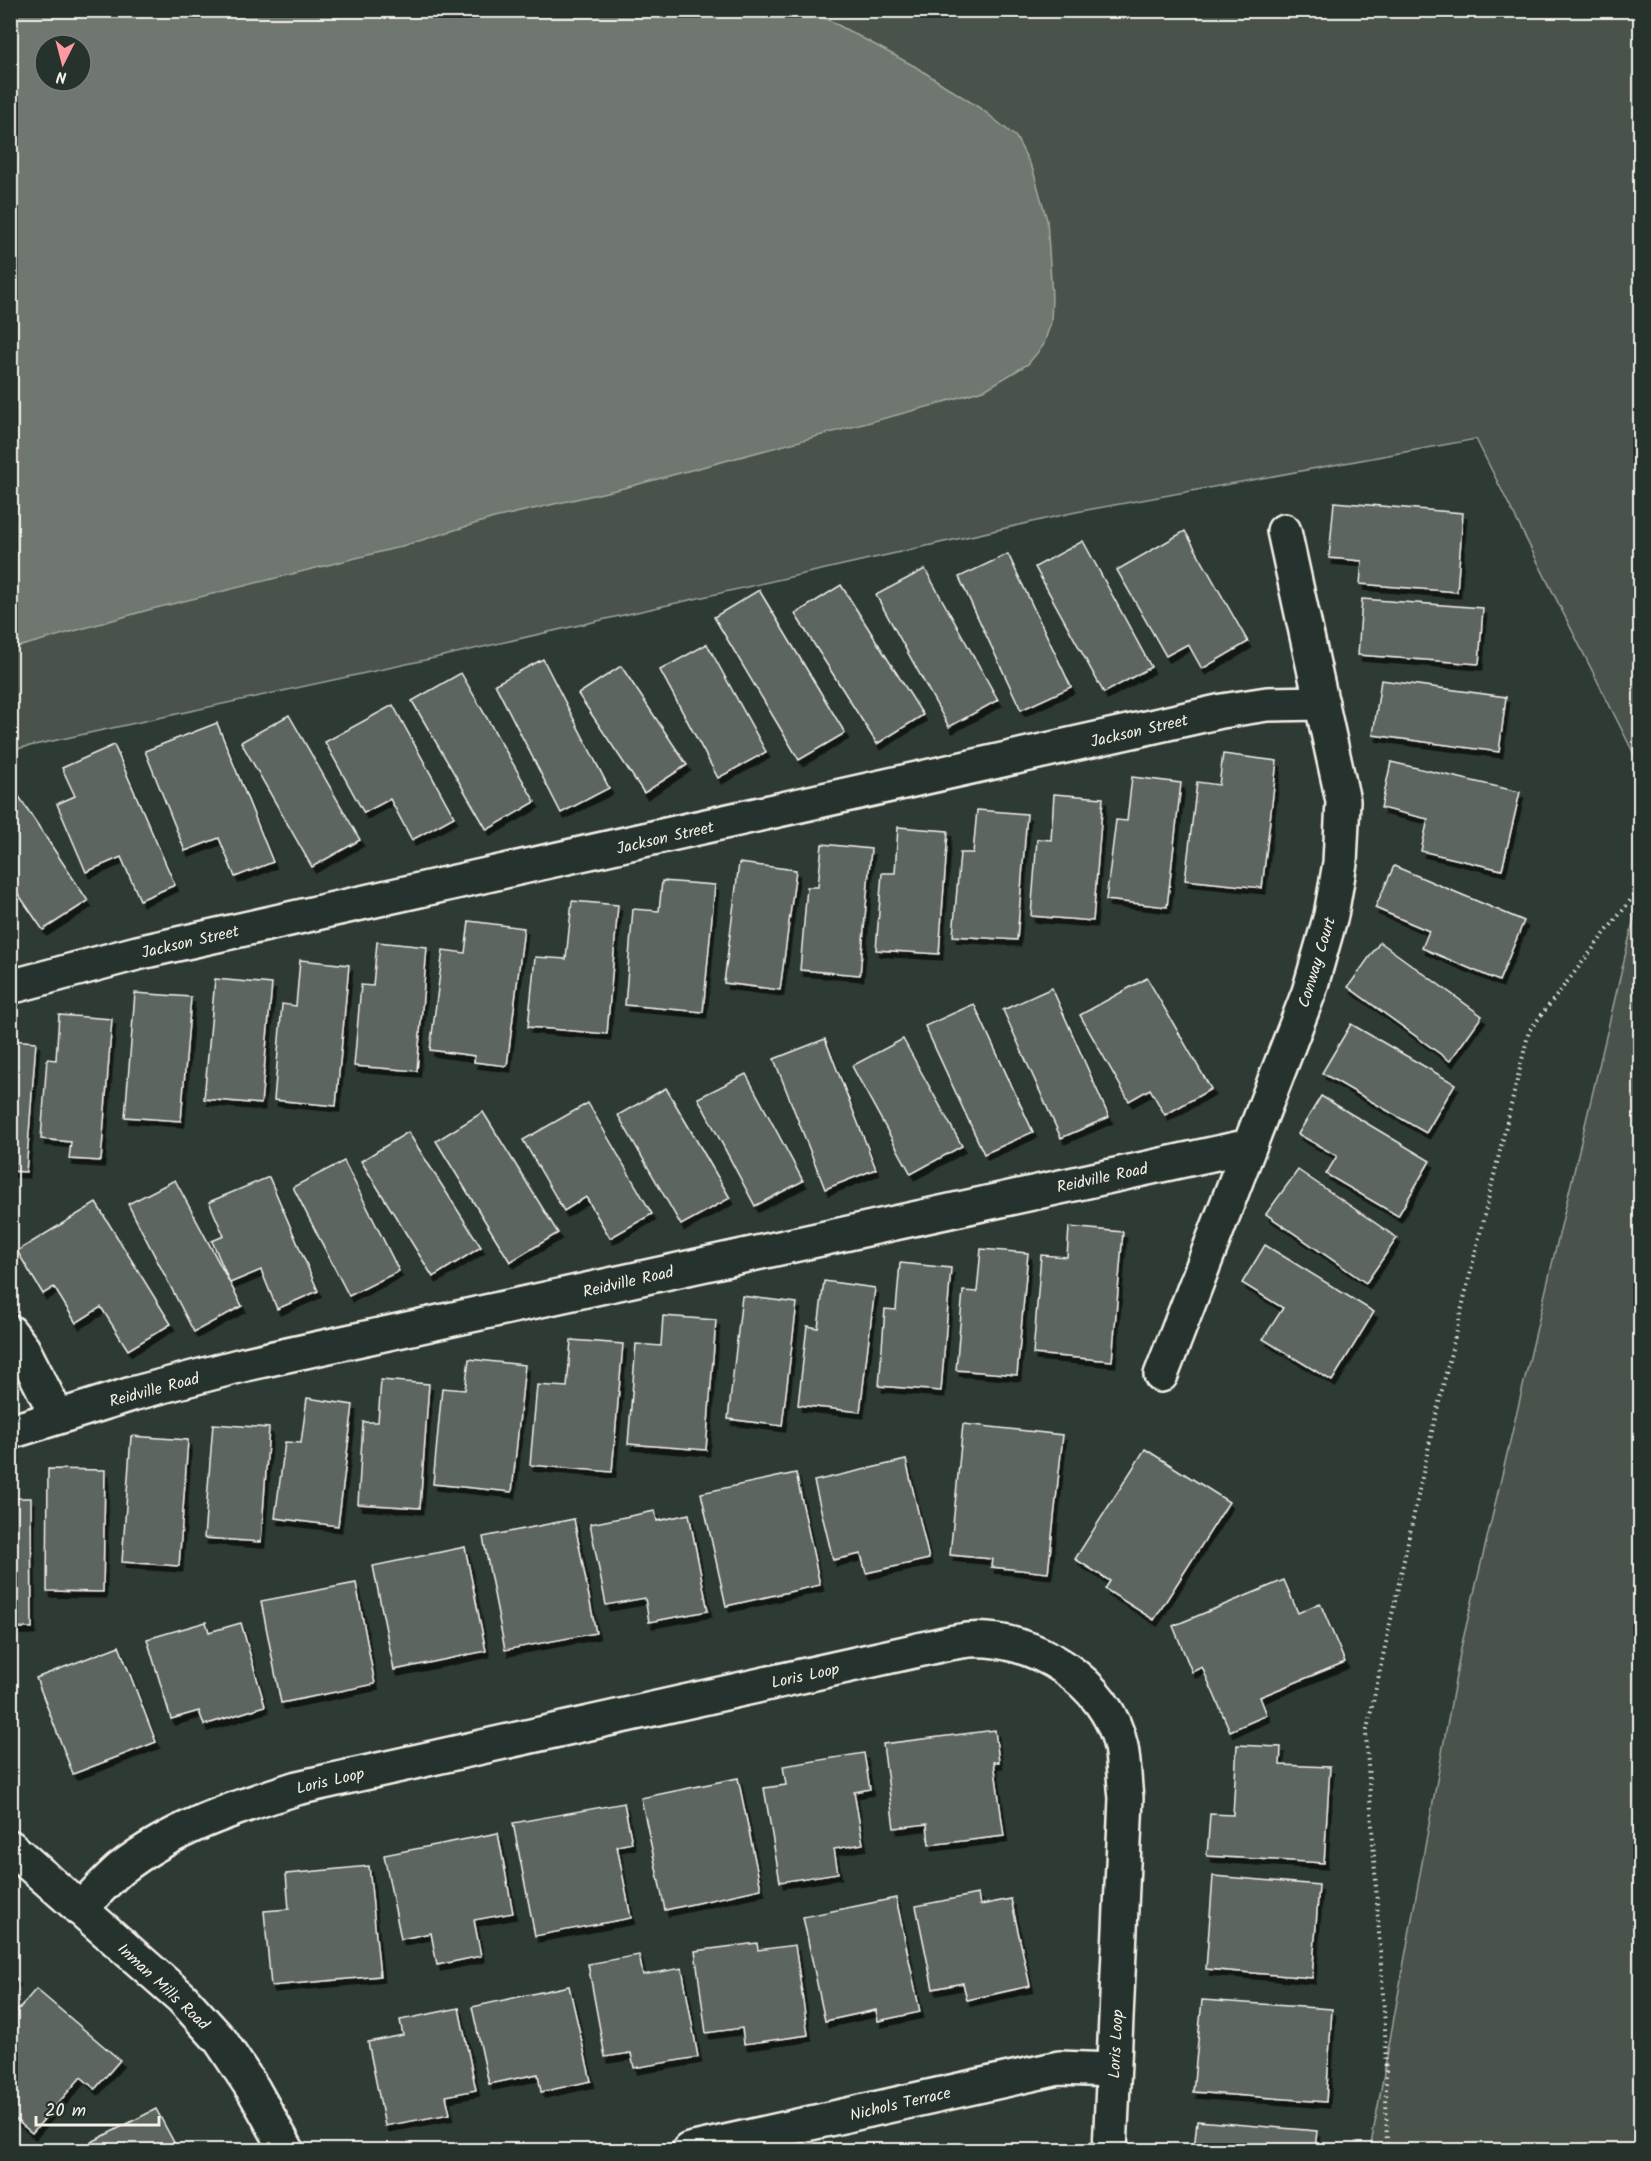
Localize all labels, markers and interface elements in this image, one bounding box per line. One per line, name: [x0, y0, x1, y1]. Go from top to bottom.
north arrow: [33, 33, 93, 93]
text: N: [55, 63, 68, 89]
street label: Jackson Street: [1088, 708, 1191, 755]
street label: Jackson Street: [614, 815, 717, 862]
street label: Conway Court: [1292, 913, 1343, 1011]
street label: Jackson Street: [139, 919, 242, 966]
street label: Reidville Road: [1055, 1156, 1151, 1200]
street label: Reidville Road: [580, 1260, 677, 1305]
street label: Reidville Road: [107, 1366, 203, 1414]
street label: Loris Loop: [769, 1657, 842, 1696]
street label: Loris Loop: [294, 1761, 367, 1801]
street label: Inman Mills Road: [111, 1938, 215, 2037]
street label: Loris Loop: [1102, 2009, 1131, 2079]
street label: Nichols Terrace: [847, 2081, 953, 2128]
scale bar: [36, 2089, 159, 2127]
text: 20 m: [45, 2097, 86, 2126]

